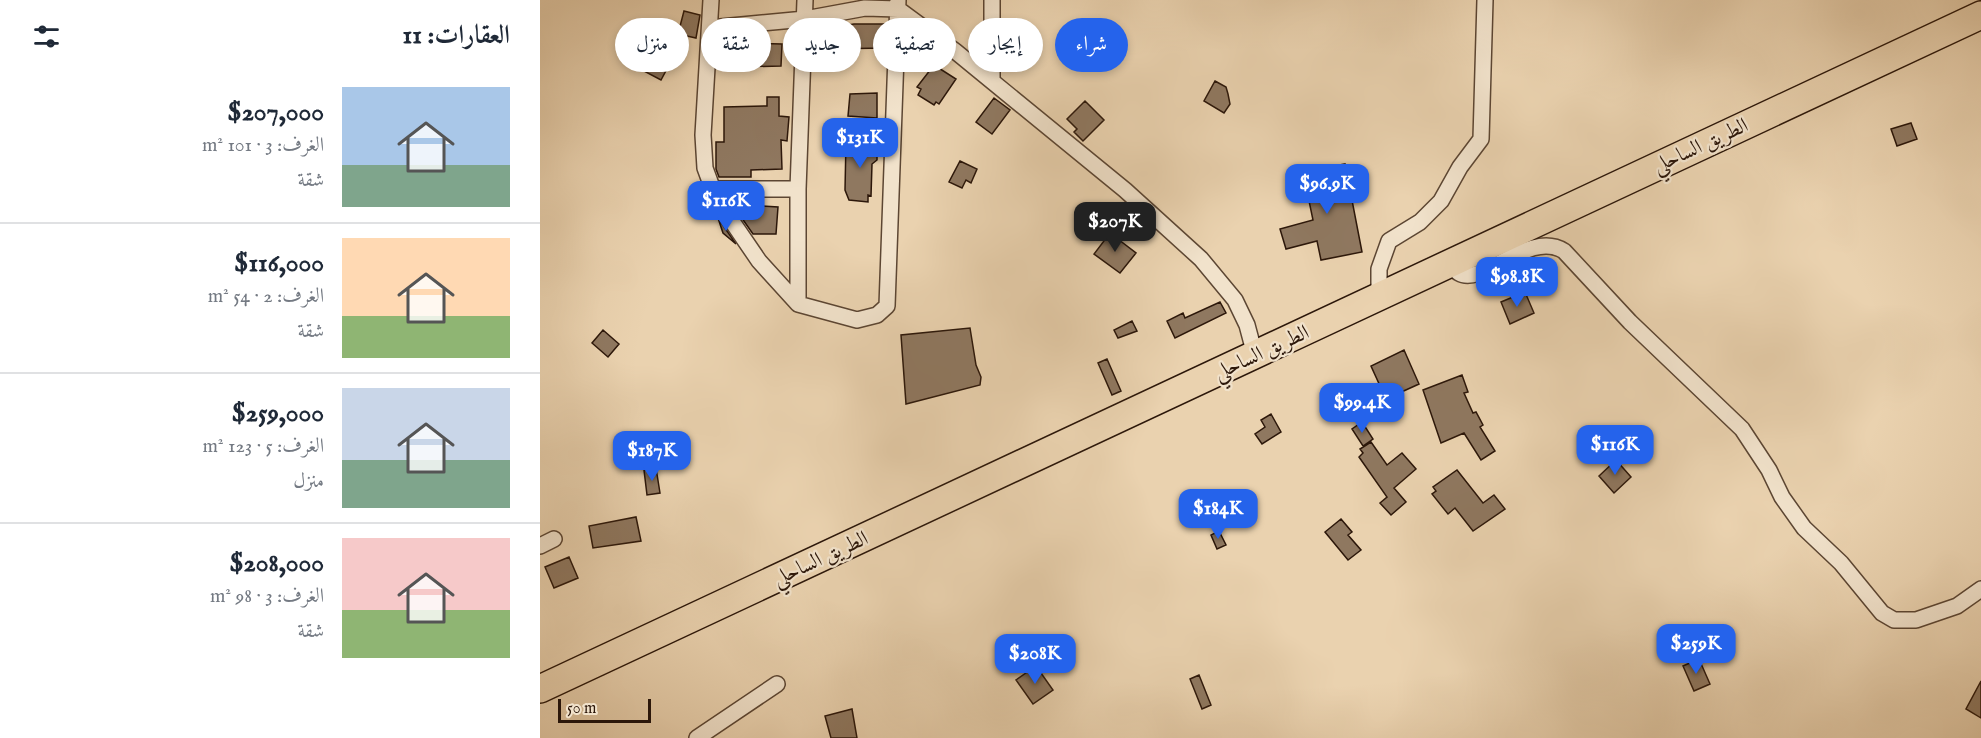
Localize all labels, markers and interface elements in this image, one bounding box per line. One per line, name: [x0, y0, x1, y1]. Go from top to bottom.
chip: منزل: [615, 18, 689, 72]
chip: شقة: [701, 18, 771, 72]
chip: جديد: [783, 18, 861, 72]
chip: تصفية: [873, 18, 956, 72]
chip: إيجار: [968, 18, 1043, 72]
chip: شراء: [1055, 18, 1128, 72]
text: العقارات: 11: [403, 19, 510, 52]
icon: filters: [30, 20, 63, 53]
text: $207,000: [227, 96, 324, 129]
icon: home: [390, 111, 462, 183]
street label: الطريق الساحلي: [1648, 112, 1755, 185]
pin: $131K: [818, 118, 902, 169]
text: $131K: [836, 125, 884, 150]
text: الغرف: 3 · 101 m²: [202, 133, 324, 158]
pin: $96.9K: [1278, 164, 1376, 215]
text: شقة: [298, 168, 324, 193]
text: $96.9K: [1299, 171, 1355, 196]
pin: $116K: [684, 181, 768, 232]
text: $116K: [702, 188, 750, 213]
pin: $207K: [1073, 202, 1157, 253]
text: $207K: [1088, 209, 1142, 234]
text: $116,000: [234, 247, 324, 280]
pin: $98.8K: [1468, 257, 1566, 308]
icon: home: [390, 262, 462, 334]
text: $98.8K: [1490, 264, 1544, 289]
text: الغرف: 2 · 54 m²: [208, 284, 324, 309]
text: شقة: [298, 319, 324, 344]
street label: الطريق الساحلي: [1209, 319, 1316, 392]
pin: $99.4K: [1313, 383, 1411, 434]
text: $99.4K: [1333, 390, 1391, 415]
text: $259,000: [231, 397, 324, 430]
icon: home: [390, 412, 462, 484]
pin: $116K: [1573, 425, 1657, 476]
pin: $187K: [610, 431, 694, 482]
text: $116K: [1591, 432, 1639, 457]
text: الغرف: 5 · 123 m²: [203, 434, 324, 459]
text: $187K: [627, 438, 677, 463]
text: منزل: [293, 469, 324, 494]
pin: $184K: [1176, 489, 1260, 540]
text: $184K: [1193, 496, 1243, 521]
street label: الطريق الساحلي: [768, 525, 875, 598]
text: $208,000: [229, 547, 324, 580]
icon: home: [390, 562, 462, 634]
text: الغرف: 3 · 98 m²: [210, 584, 324, 609]
text: شقة: [298, 619, 324, 644]
pin: $259K: [1654, 624, 1738, 675]
text: $259K: [1671, 631, 1721, 656]
pin: $208K: [993, 634, 1077, 685]
text: $208K: [1009, 641, 1061, 666]
scale bar: [558, 696, 651, 724]
text: 50 m: [567, 699, 596, 719]

